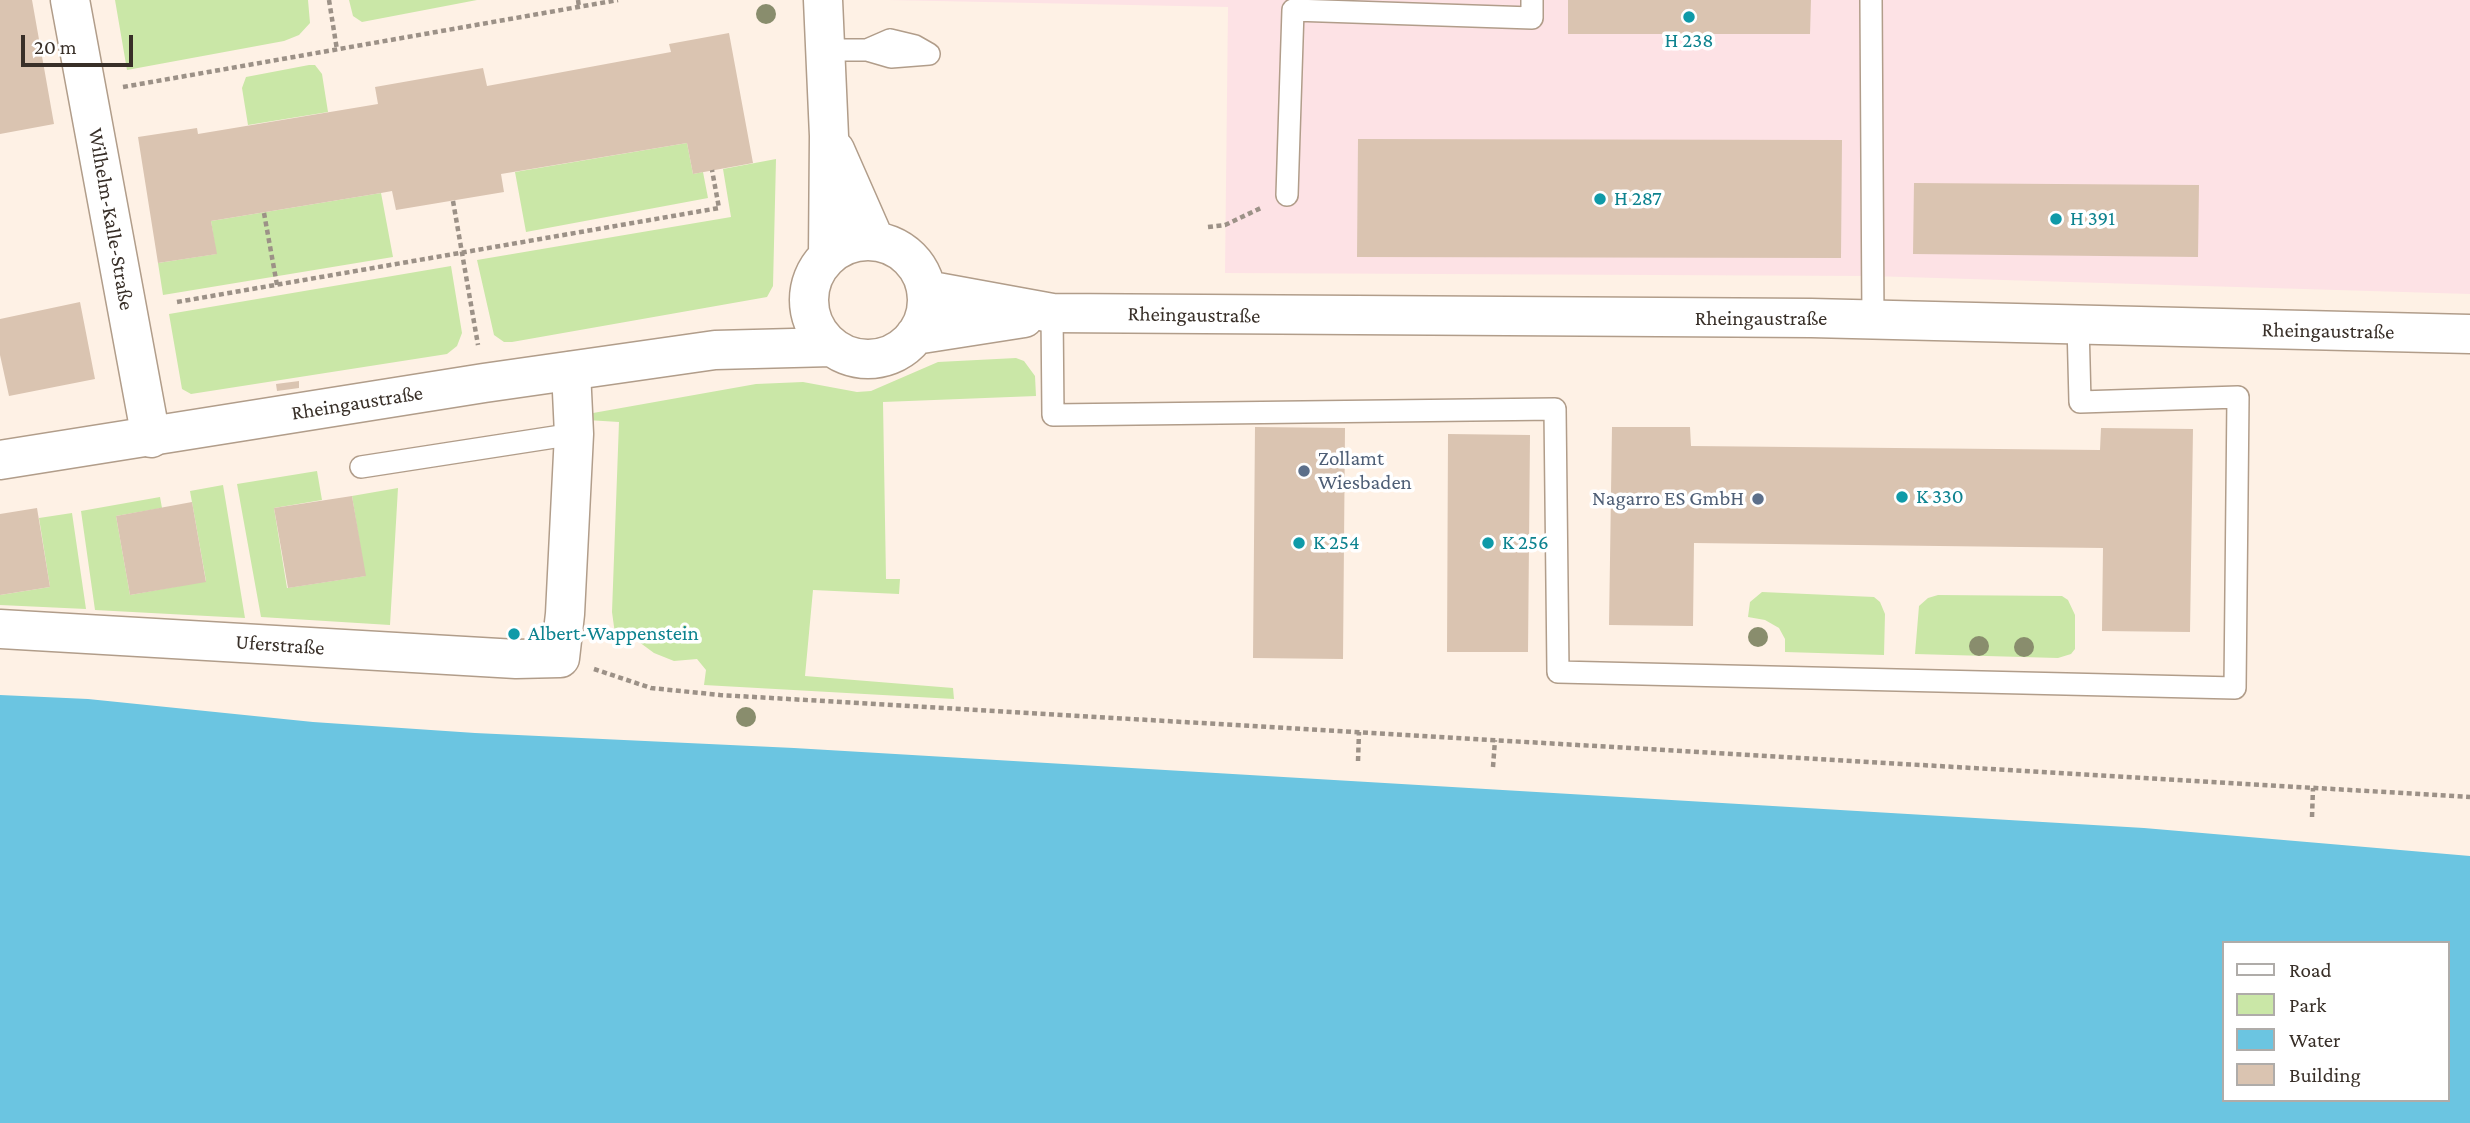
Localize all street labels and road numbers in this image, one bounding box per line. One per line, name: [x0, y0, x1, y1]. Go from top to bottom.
street label: Wilhelm-Kalle-Straße: [83, 126, 139, 312]
street label: Rheingaustraße: [1127, 301, 1261, 329]
street label: Rheingaustraße: [1695, 306, 1827, 332]
street label: Rheingaustraße: [2261, 317, 2395, 345]
street label: Rheingaustraße: [289, 380, 425, 426]
street label: Uferstraße: [235, 629, 325, 661]

